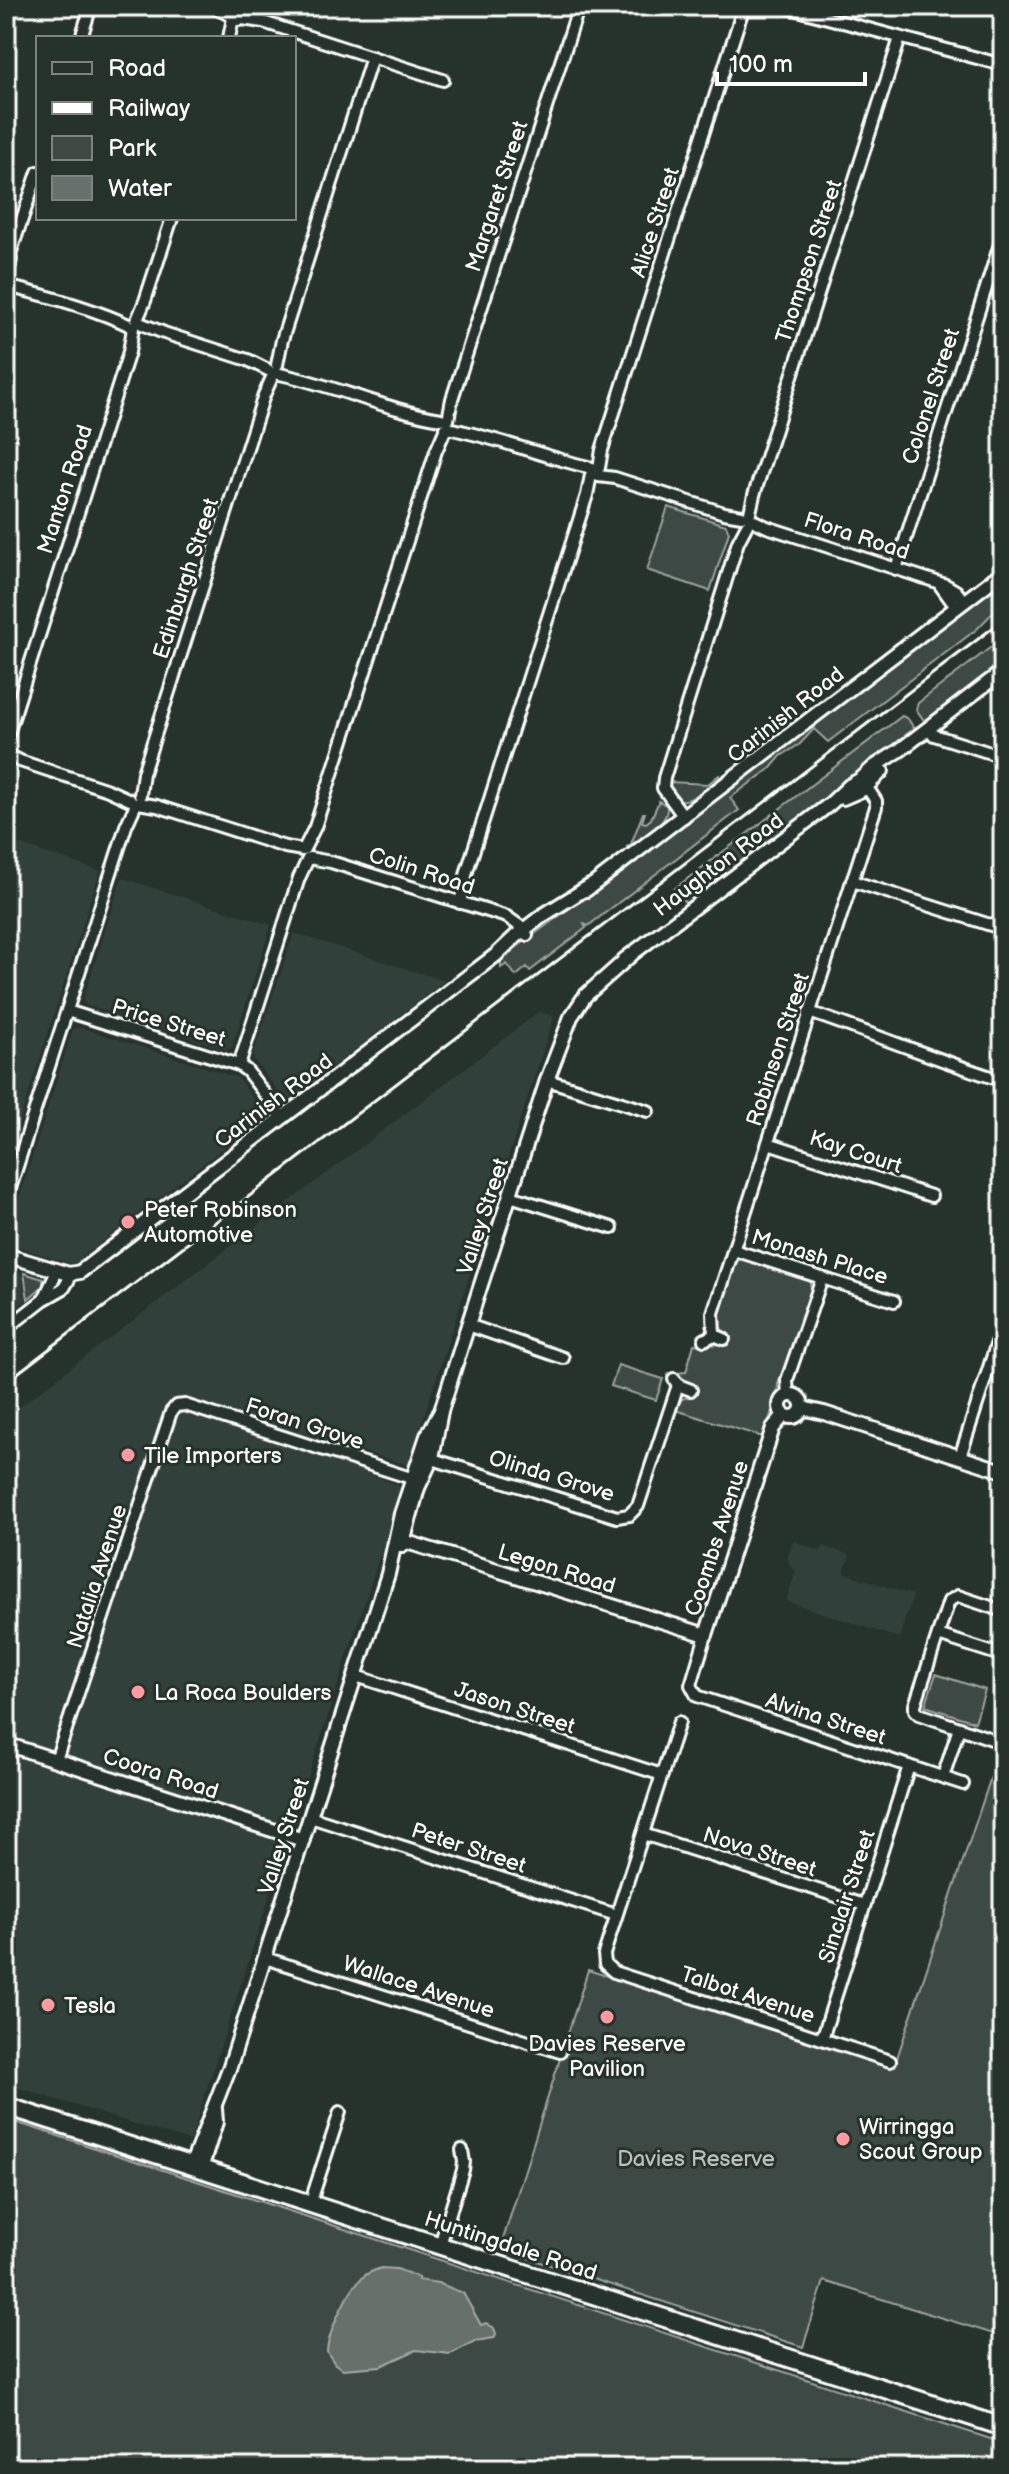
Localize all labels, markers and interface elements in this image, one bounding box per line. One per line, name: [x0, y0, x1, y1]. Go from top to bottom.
legend: [36, 36, 296, 220]
scale bar: [717, 36, 865, 86]
text: 100 m: [729, 50, 793, 79]
text: Road: [108, 54, 166, 83]
text: Railway: [108, 94, 190, 123]
street label: Margaret Street: [460, 117, 535, 275]
text: Park: [108, 134, 156, 163]
street label: Alice Street: [625, 164, 686, 281]
text: Water: [108, 174, 172, 203]
street label: Thompson Street: [770, 176, 849, 346]
street label: Colonel Street: [897, 325, 966, 468]
street label: Manton Road: [32, 422, 99, 557]
street label: Edinburgh Street: [148, 494, 225, 662]
street label: Flora Road: [800, 507, 913, 566]
street label: Carinish Road: [722, 661, 850, 769]
street label: Haughton Road: [649, 808, 789, 923]
street label: Colin Road: [365, 842, 478, 901]
street label: Robinson Street: [741, 969, 816, 1130]
street label: Price Street: [108, 993, 229, 1054]
street label: Carinish Road: [209, 1048, 338, 1154]
street label: Kay Court: [806, 1125, 906, 1180]
street label: Valley Street: [452, 1154, 515, 1278]
place label: Peter Robinson Automotive: [144, 1197, 297, 1249]
marker: Peter Robinson Automotive: [119, 1213, 137, 1231]
street label: Monash Place: [748, 1224, 891, 1291]
street label: Foran Grove: [242, 1393, 367, 1456]
place label: Tile Importers: [144, 1443, 282, 1470]
street label: Olinda Grove: [485, 1445, 618, 1508]
marker: Tile Importers: [119, 1446, 137, 1464]
street label: Coombs Avenue: [680, 1457, 755, 1620]
street label: Natalia Avenue: [61, 1501, 133, 1652]
street label: Legon Road: [494, 1539, 619, 1600]
street label: Jason Street: [451, 1676, 578, 1741]
place label: La Roca Boulders: [154, 1680, 332, 1707]
marker: La Roca Boulders: [129, 1683, 147, 1701]
street label: Alvina Street: [762, 1687, 889, 1752]
street label: Coora Road: [99, 1743, 222, 1806]
street label: Valley Street: [253, 1774, 316, 1898]
street label: Peter Street: [408, 1817, 530, 1880]
street label: Nova Street: [699, 1821, 820, 1884]
street label: Sinclair Street: [813, 1826, 882, 1967]
street label: Wallace Avenue: [339, 1950, 498, 2025]
street label: Talbot Avenue: [677, 1961, 818, 2030]
place label: Tesla: [64, 1993, 116, 2020]
marker: Tesla: [39, 1996, 57, 2014]
marker: Davies Reserve Pavilion: [598, 2008, 616, 2026]
place label: Davies Reserve Pavilion: [528, 2031, 686, 2083]
place label: Wirringga Scout Group: [859, 2114, 983, 2166]
marker: Wirringga Scout Group: [834, 2130, 852, 2148]
park label: Davies Reserve: [617, 2146, 775, 2173]
street label: Huntingdale Road: [421, 2206, 600, 2287]

